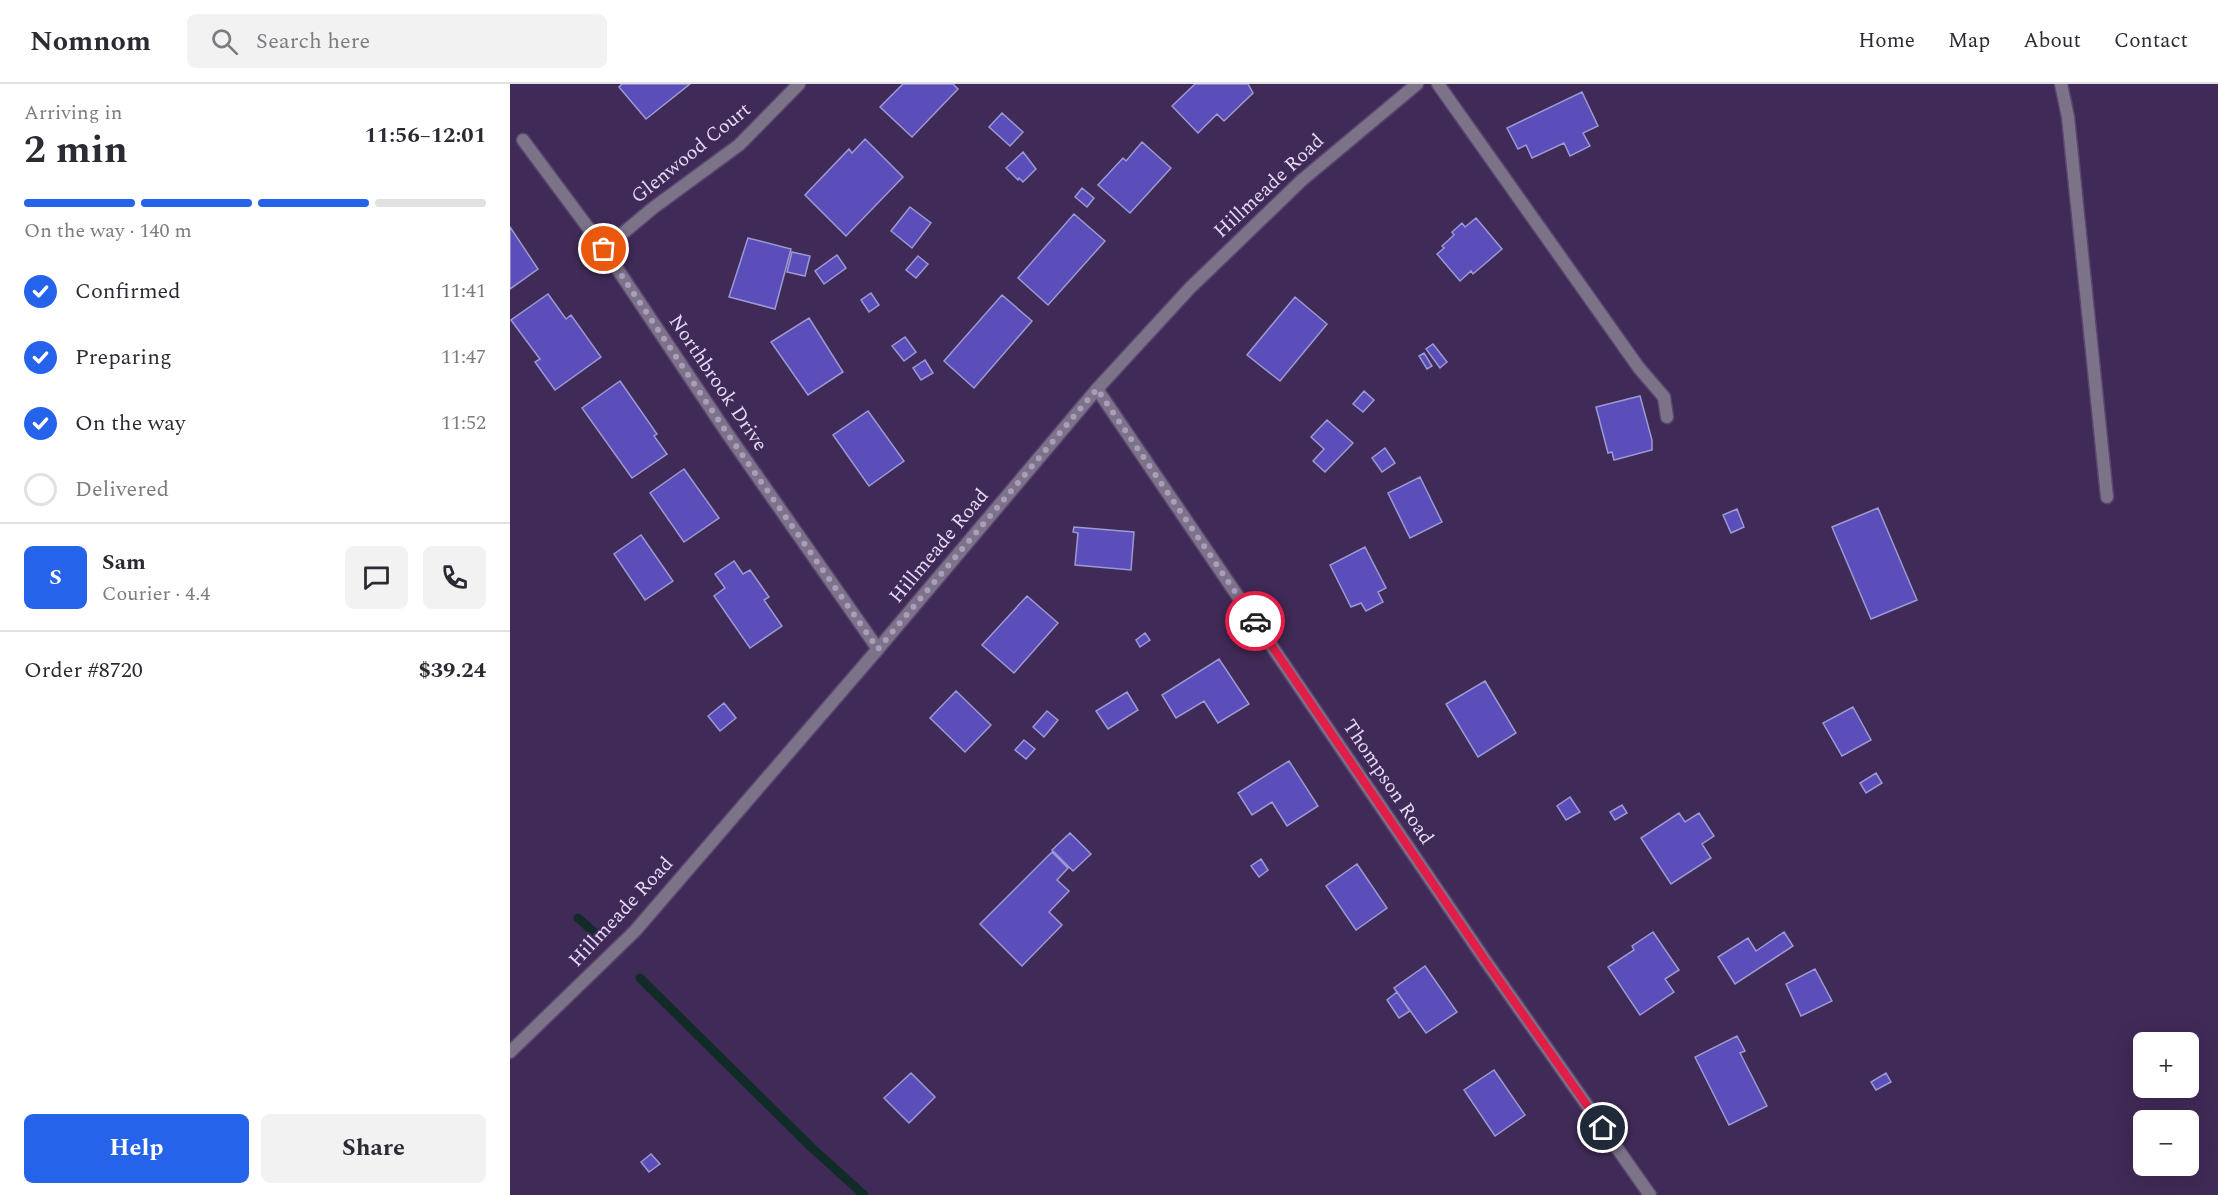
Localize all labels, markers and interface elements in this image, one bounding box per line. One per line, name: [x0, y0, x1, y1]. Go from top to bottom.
search box: [187, 14, 607, 68]
text: Nomnom: [30, 20, 151, 63]
icon: search: [208, 25, 241, 58]
text: Search here: [256, 25, 370, 58]
text: Home: [1858, 25, 1915, 57]
text: Map: [1948, 25, 1990, 57]
text: About: [2023, 25, 2081, 57]
text: Contact: [2114, 25, 2188, 57]
street label: Glenwood Court: [624, 95, 758, 211]
text: Arriving in: [24, 98, 122, 128]
text: 11:56–12:01: [364, 119, 486, 152]
text: 2 min: [24, 121, 128, 180]
street label: Hillmeade Road: [1207, 127, 1331, 245]
text: On the way · 140 m: [24, 216, 192, 246]
pin: [578, 223, 629, 274]
icon: bag: [587, 232, 620, 265]
icon: check: [24, 275, 57, 308]
text: Confirmed: [75, 275, 181, 308]
text: 11:41: [441, 276, 486, 306]
street label: Northbrook Drive: [661, 309, 775, 457]
icon: check: [24, 341, 57, 374]
text: Preparing: [75, 341, 172, 374]
text: 11:47: [441, 342, 486, 372]
icon: check: [24, 407, 57, 440]
text: On the way: [75, 407, 186, 440]
text: 11:52: [441, 408, 486, 438]
text: Delivered: [75, 473, 169, 506]
street label: Hillmeade Road: [882, 482, 996, 610]
text: Sam: [102, 546, 146, 579]
button: chat: [345, 546, 408, 609]
button: phone: [423, 546, 486, 609]
text: S: [49, 561, 62, 594]
text: Courier · 4.4: [102, 579, 210, 609]
courier: [1225, 591, 1285, 651]
icon: car: [1239, 605, 1272, 638]
text: Order #8720: [24, 654, 143, 687]
text: $39.24: [418, 654, 486, 687]
street label: Thompson Road: [1335, 713, 1441, 851]
street label: Hillmeade Road: [562, 850, 680, 974]
map controls: [2133, 1032, 2199, 1176]
button: +: [2133, 1032, 2199, 1098]
pin: [1577, 1102, 1628, 1153]
button: −: [2133, 1110, 2199, 1176]
icon: home: [1586, 1111, 1619, 1144]
button: Help: [24, 1114, 249, 1183]
button: Share: [261, 1114, 486, 1183]

